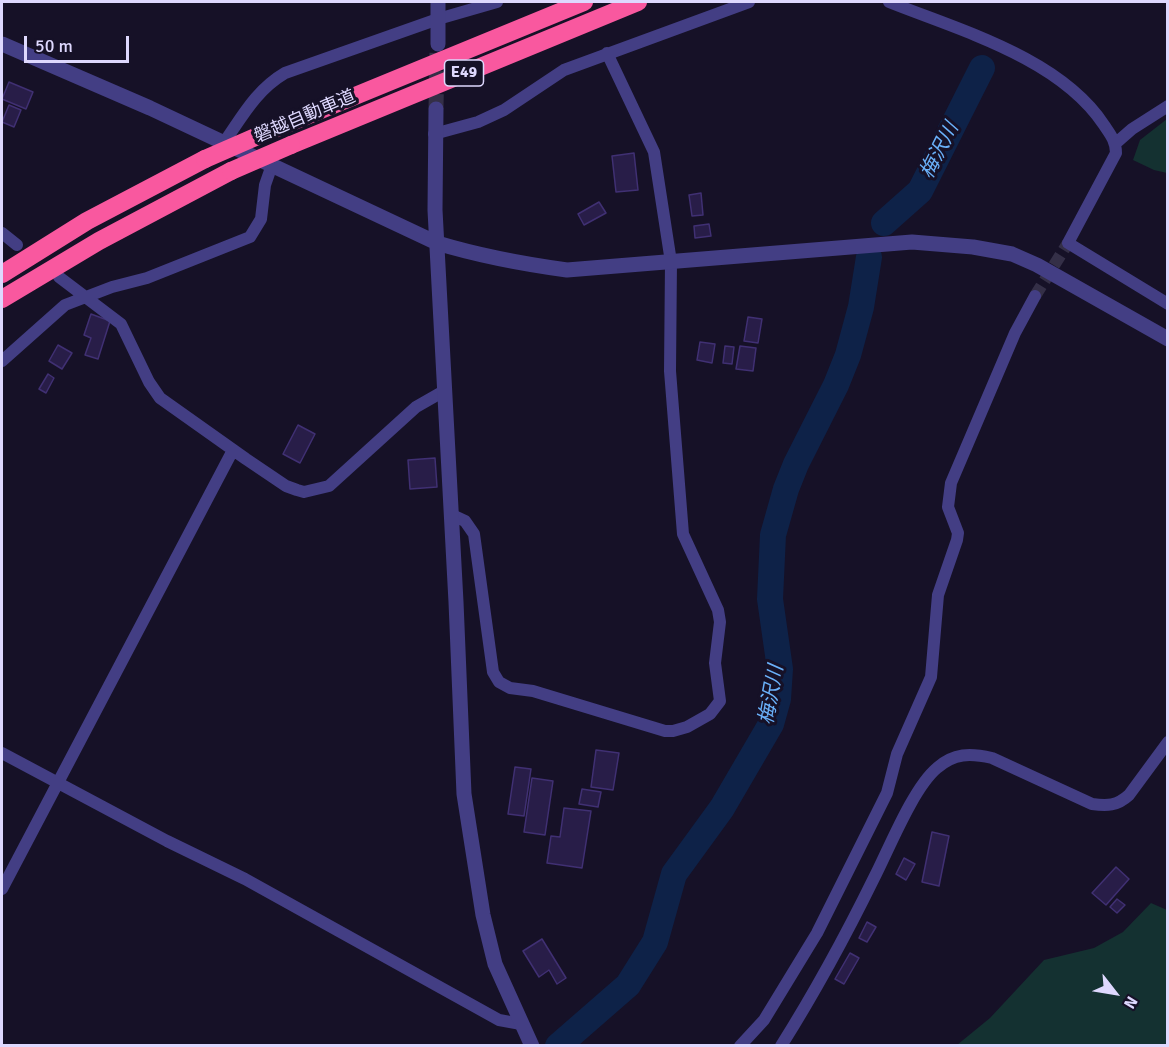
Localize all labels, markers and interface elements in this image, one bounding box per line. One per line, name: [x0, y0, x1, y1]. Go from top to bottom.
scale bar: [27, 24, 132, 62]
text: 50 m: [35, 35, 73, 57]
road number: E49: [444, 60, 484, 86]
street label: 磐越自動車道: [251, 86, 359, 148]
water label: 梅沢川: [916, 119, 964, 183]
water label: 梅沢川: [755, 663, 789, 727]
north arrow: [1085, 963, 1145, 1023]
text: N: [1119, 992, 1142, 1012]

